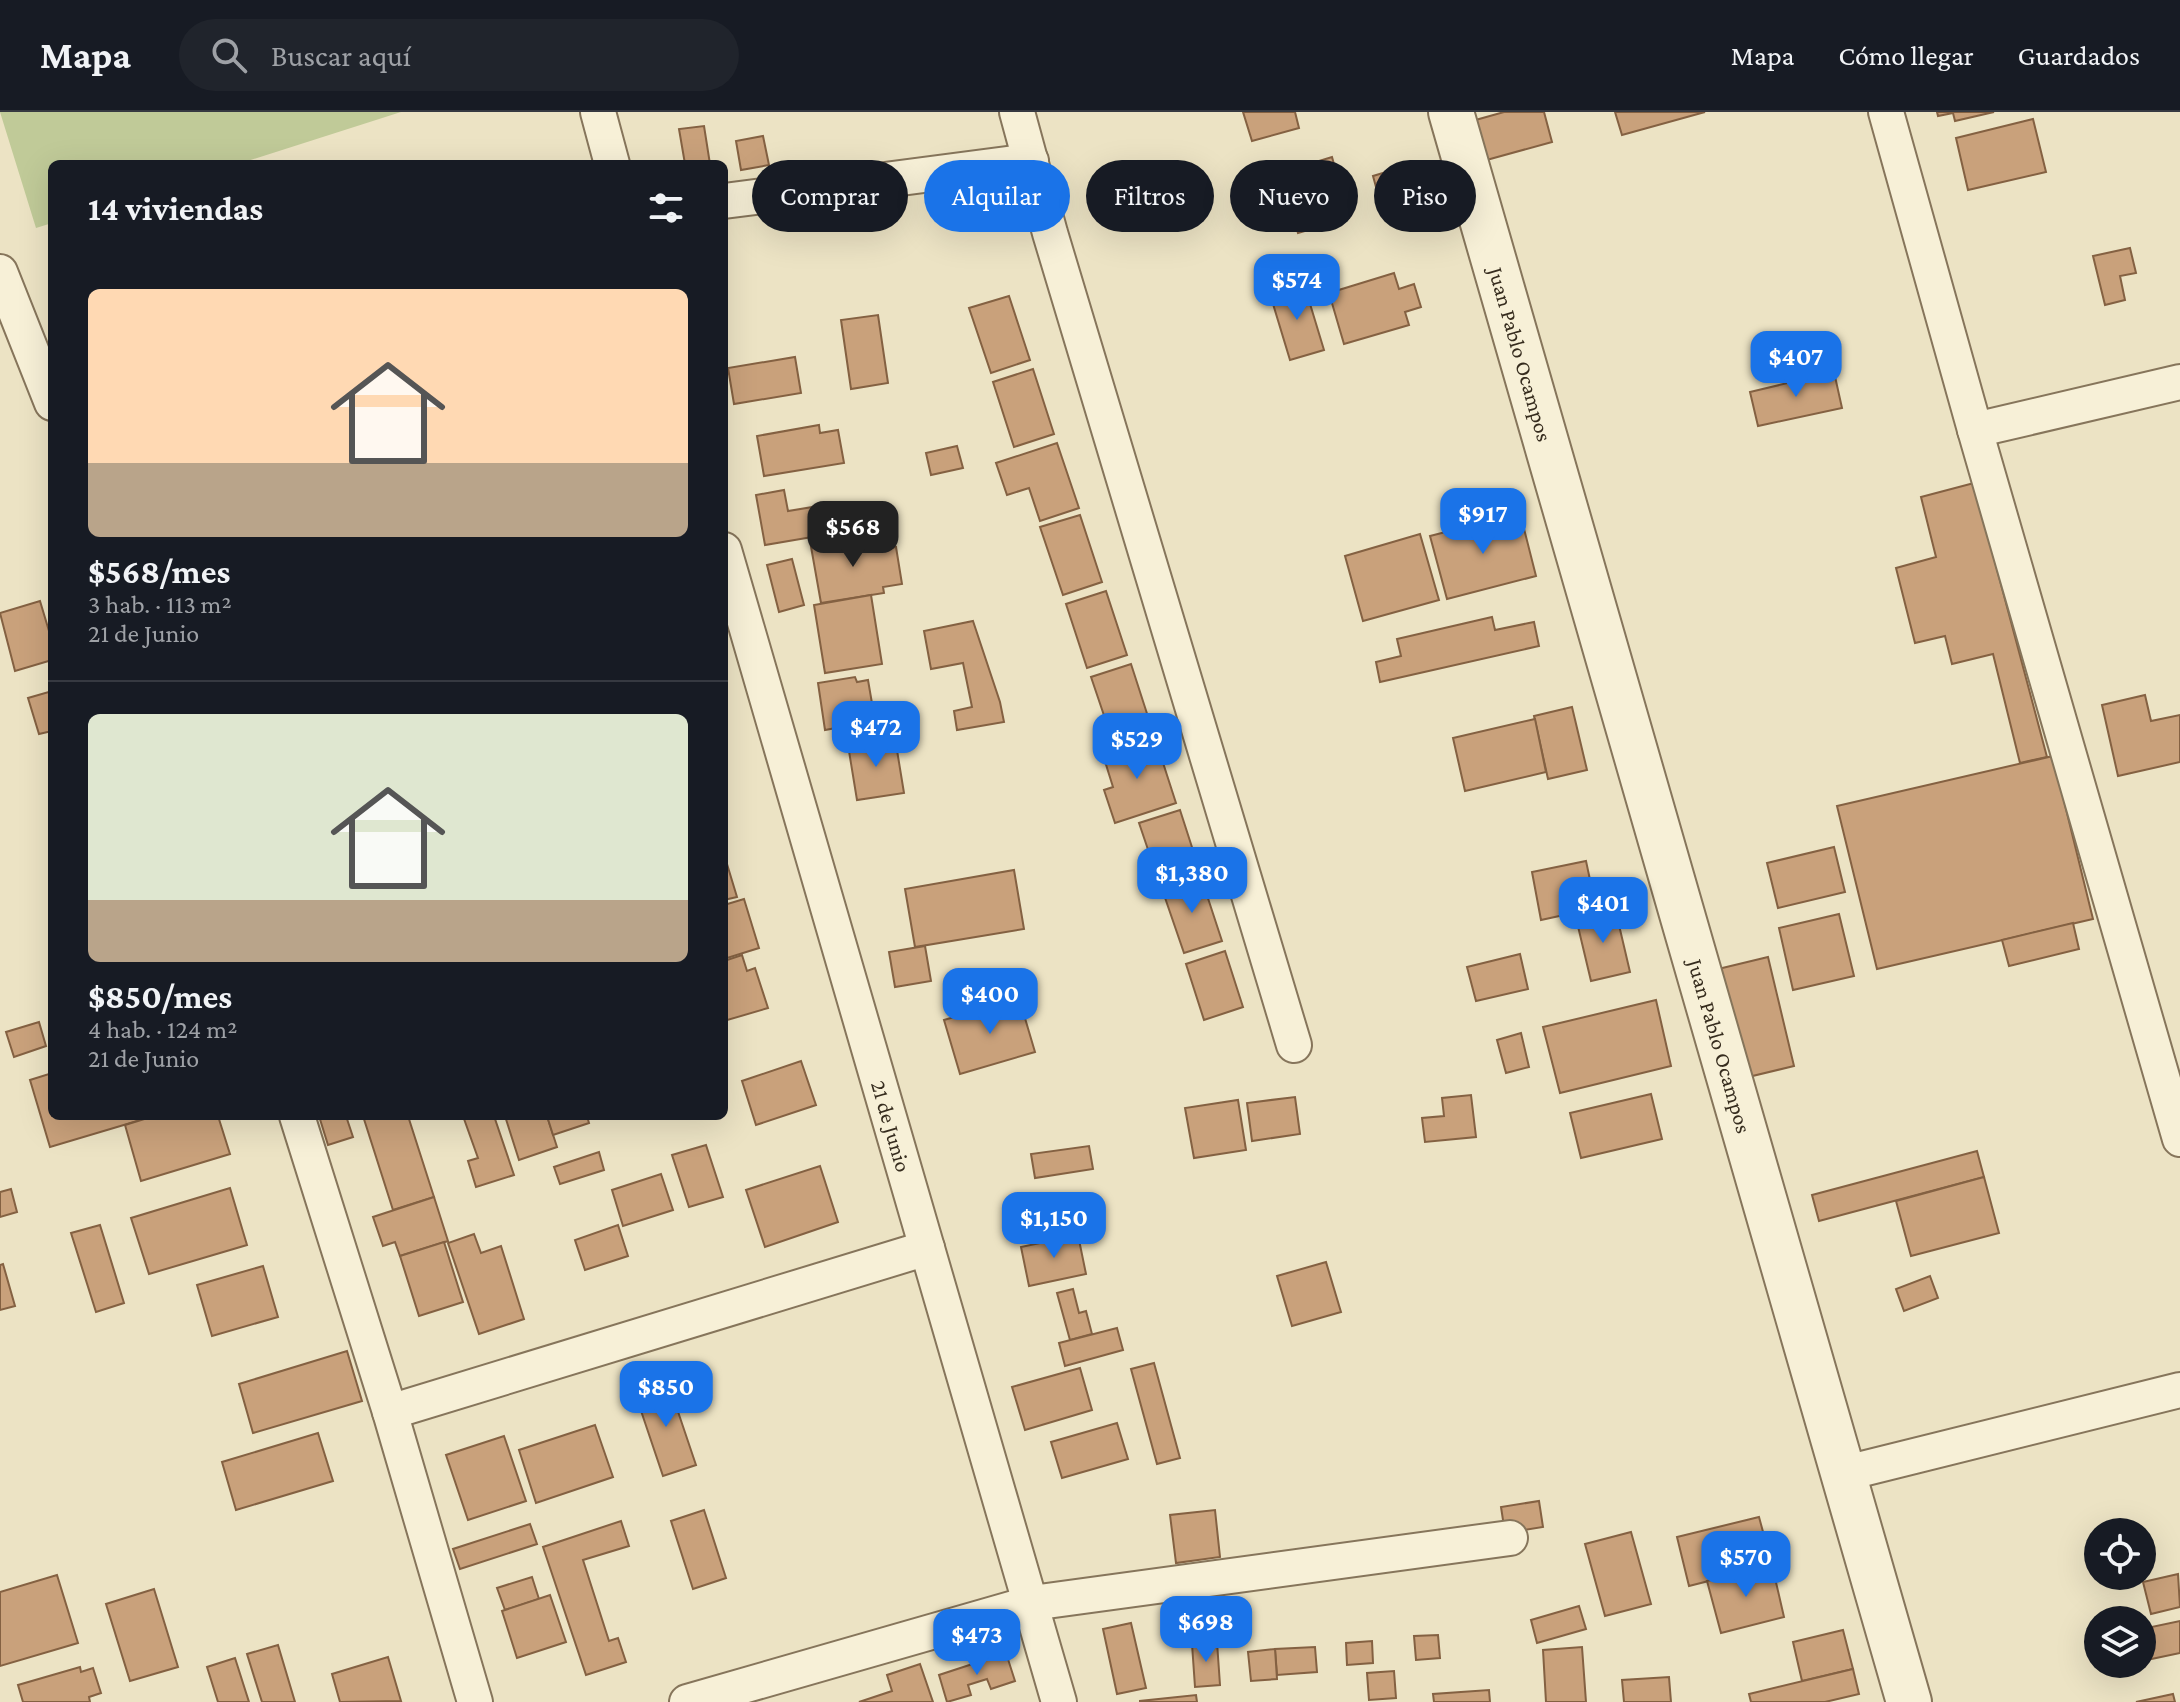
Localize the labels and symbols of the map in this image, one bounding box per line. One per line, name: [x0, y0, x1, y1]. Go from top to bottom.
pin: $574: [1250, 254, 1344, 322]
street label: Juan Pablo Ocampos: [1483, 262, 1557, 444]
pin: $407: [1749, 331, 1843, 399]
pin: $917: [1436, 488, 1530, 556]
pin: $568: [806, 501, 900, 569]
pin: $472: [829, 701, 923, 769]
pin: $529: [1090, 713, 1184, 781]
pin: $1,380: [1127, 847, 1257, 915]
pin: $401: [1556, 877, 1650, 945]
street label: Juan Pablo Ocampos: [1682, 954, 1757, 1136]
pin: $400: [943, 968, 1037, 1036]
street label: 21 de Junio: [866, 1078, 916, 1175]
pin: $1,150: [989, 1192, 1119, 1260]
pin: $850: [619, 1361, 713, 1429]
pin: $570: [1699, 1531, 1793, 1599]
pin: $698: [1159, 1596, 1253, 1664]
pin: $473: [930, 1609, 1024, 1677]

